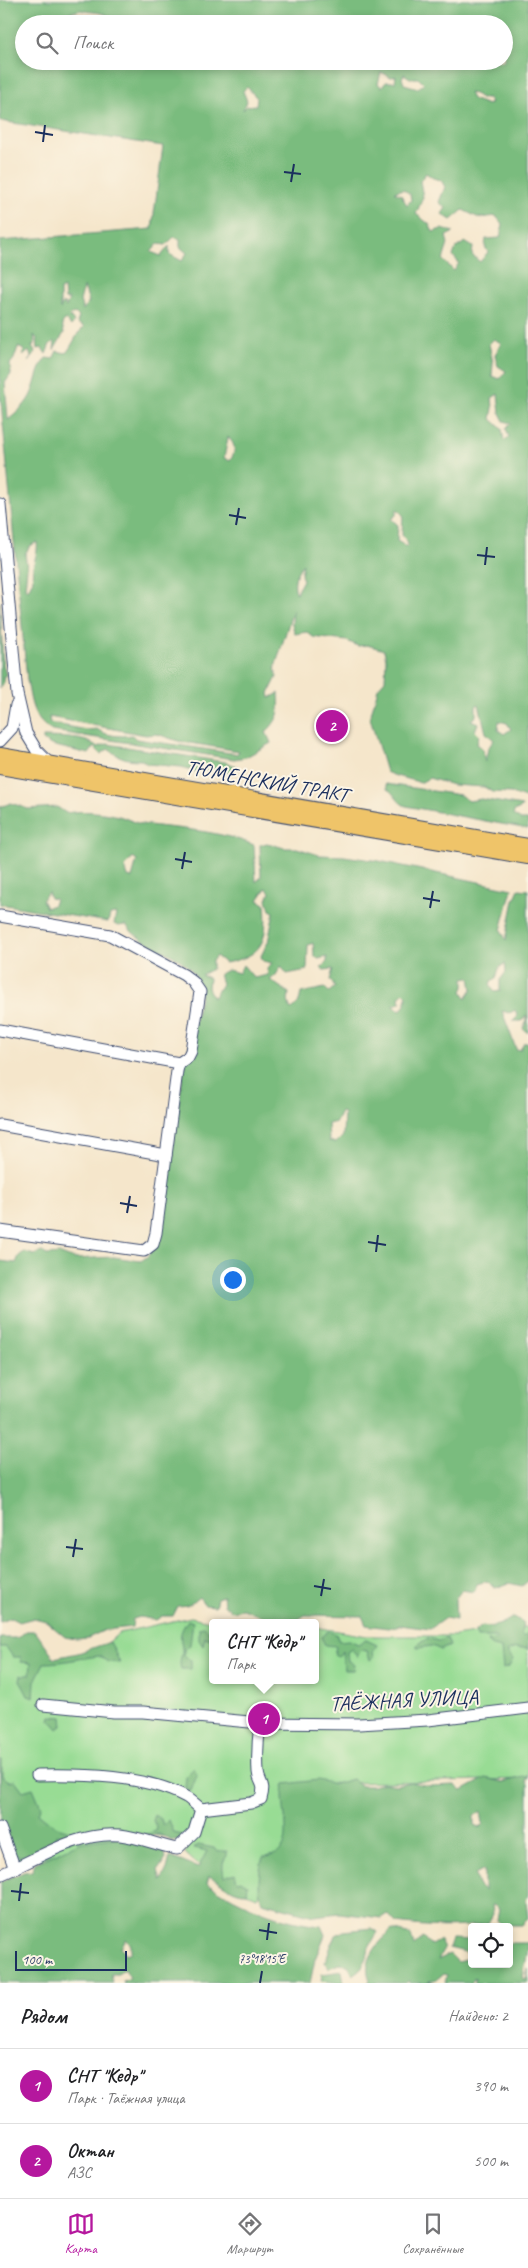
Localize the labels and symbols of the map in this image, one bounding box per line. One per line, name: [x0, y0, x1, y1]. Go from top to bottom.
pin: 2: [316, 707, 348, 745]
street label: ТЮМЕНСКИЙ ТРАКТ: [184, 754, 355, 809]
your location: [220, 1267, 246, 1293]
street label: ТАЁЖНАЯ УЛИЦА: [329, 1683, 479, 1717]
pin: 1: [248, 1700, 280, 1738]
scale bar: [15, 1948, 128, 1971]
text: 73°18'15"E: [239, 1951, 287, 1967]

